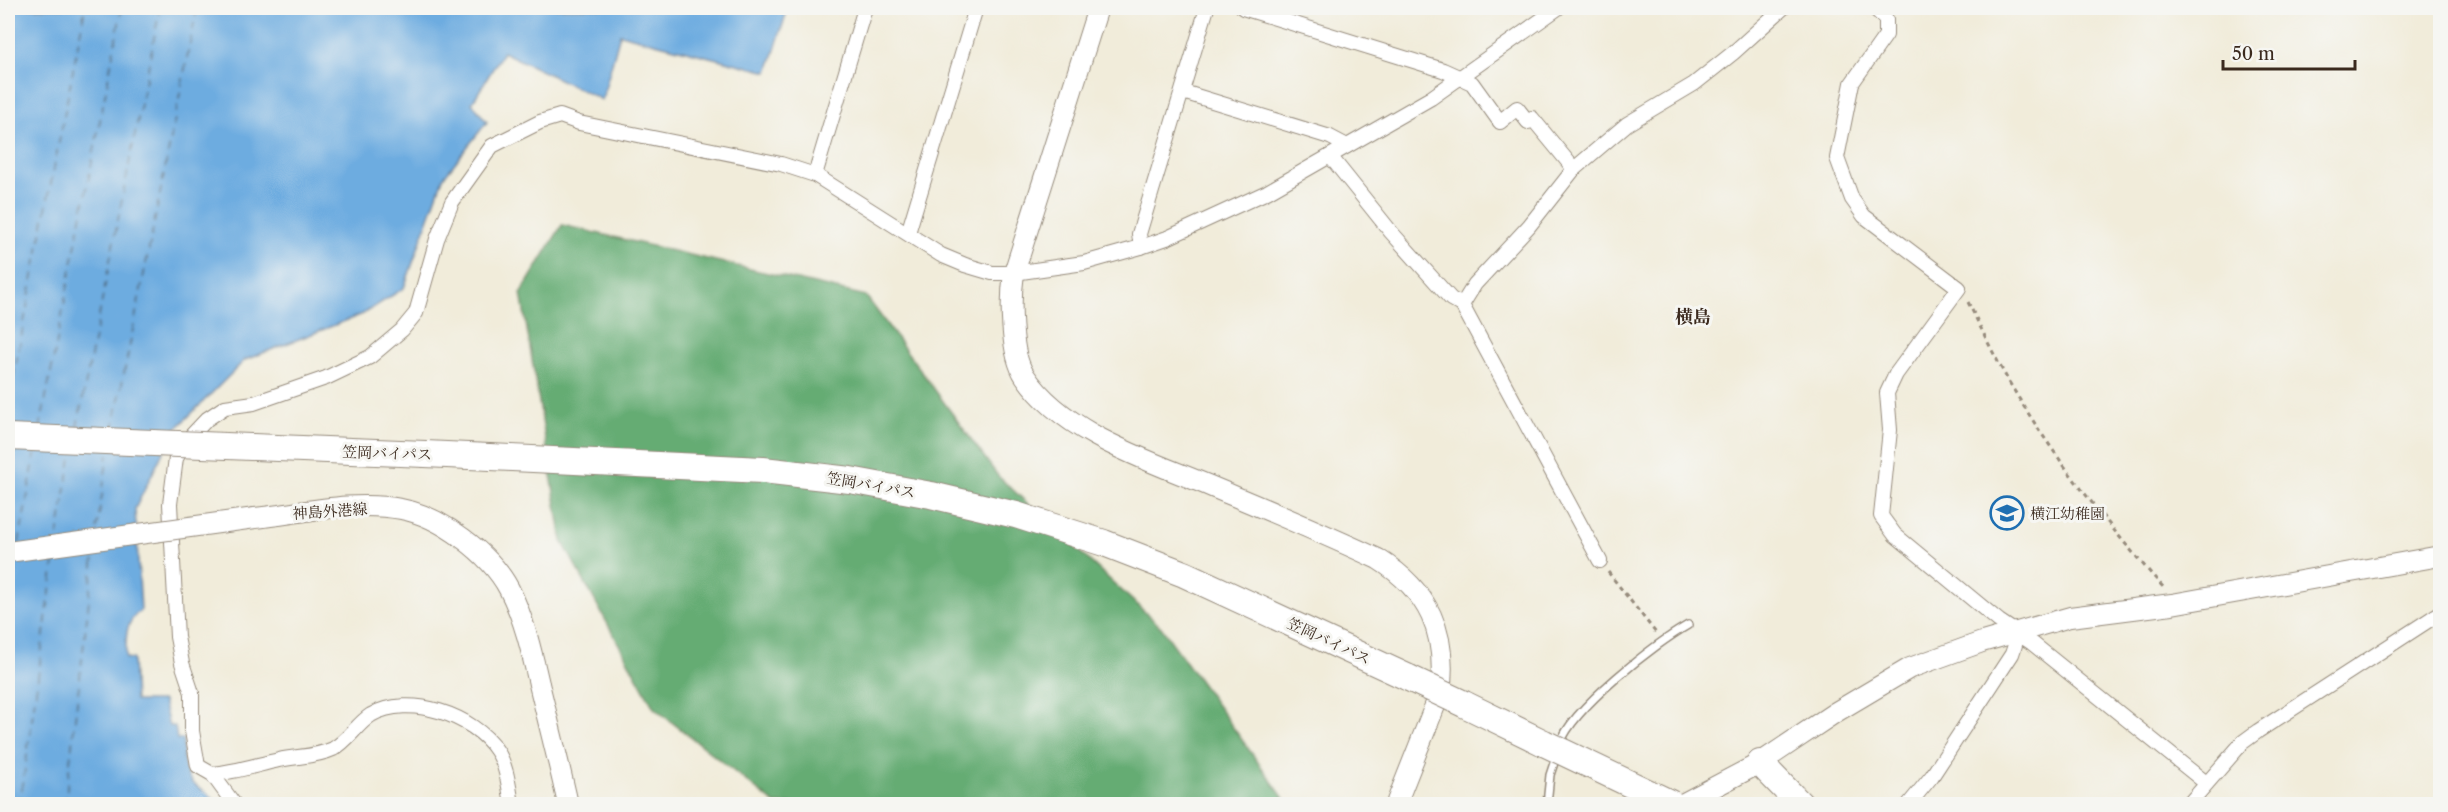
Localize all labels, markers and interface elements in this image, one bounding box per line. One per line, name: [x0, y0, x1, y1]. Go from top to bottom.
scale bar: [2223, 33, 2355, 71]
text: 50 m: [2232, 43, 2275, 65]
district label: 横島: [1675, 306, 1711, 328]
street label: 笠岡バイパス: [342, 442, 432, 464]
street label: 笠岡バイパス: [825, 468, 917, 502]
school or university icon: 横江幼稚園: [1989, 495, 2025, 531]
street label: 神島外港線: [292, 499, 368, 523]
place label: 横江幼稚園: [2030, 504, 2105, 523]
street label: 笠岡バイパス: [1284, 613, 1374, 669]

